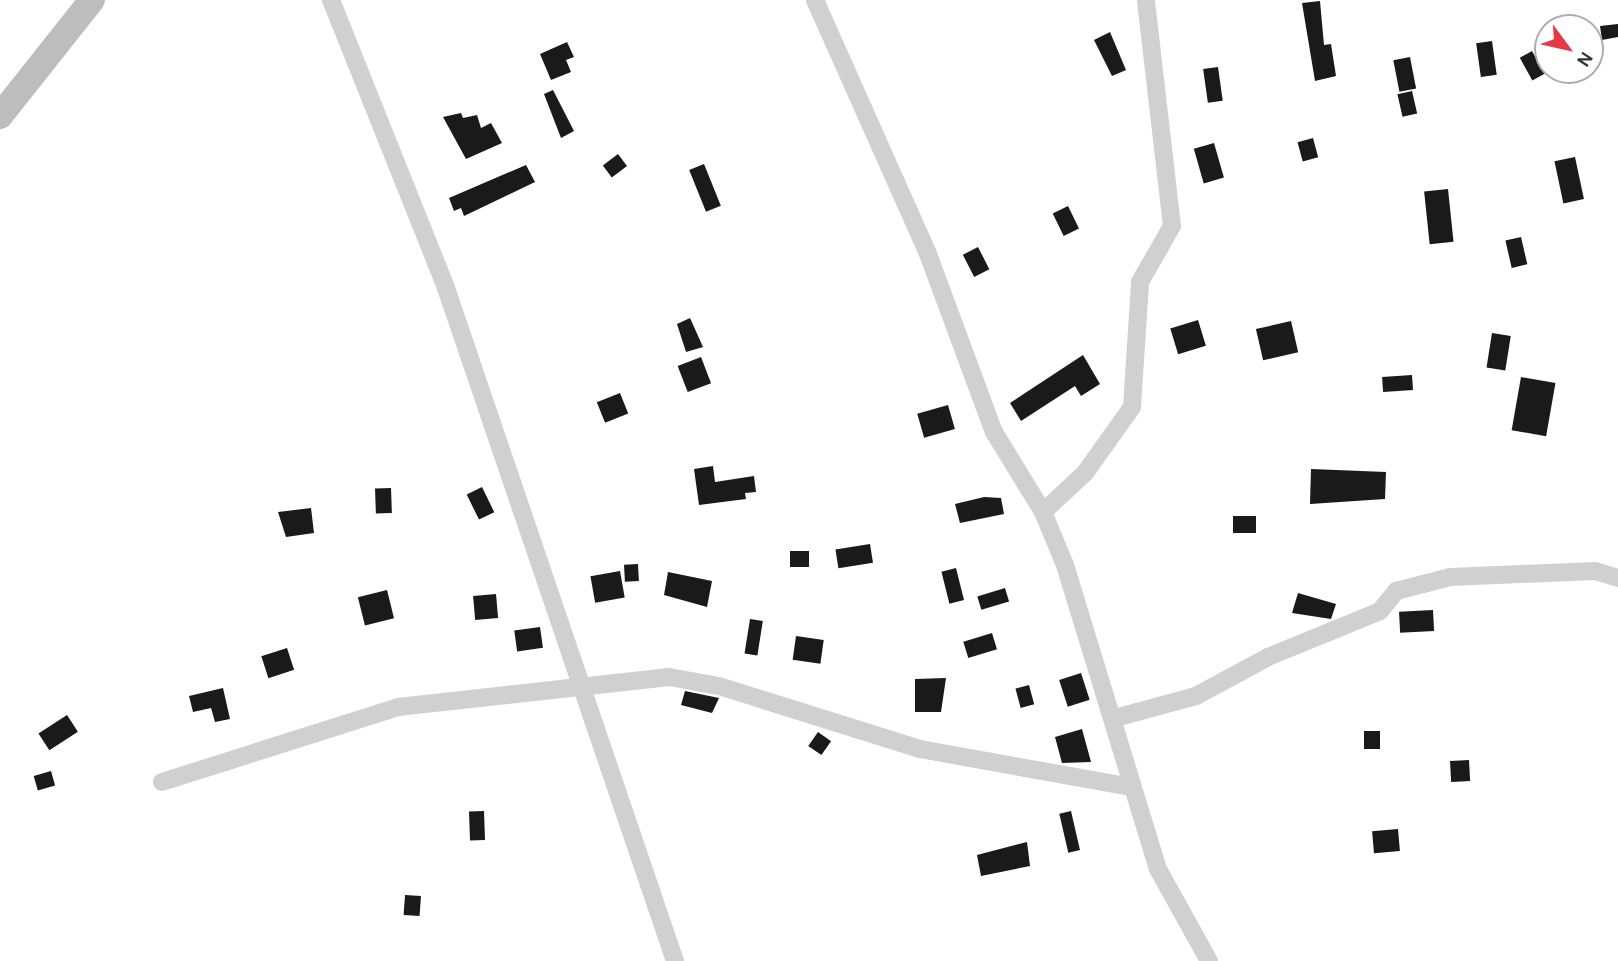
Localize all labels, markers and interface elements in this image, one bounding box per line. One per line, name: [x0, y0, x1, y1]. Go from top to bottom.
north arrow: [1534, 14, 1604, 84]
text: N: [1572, 48, 1598, 71]

